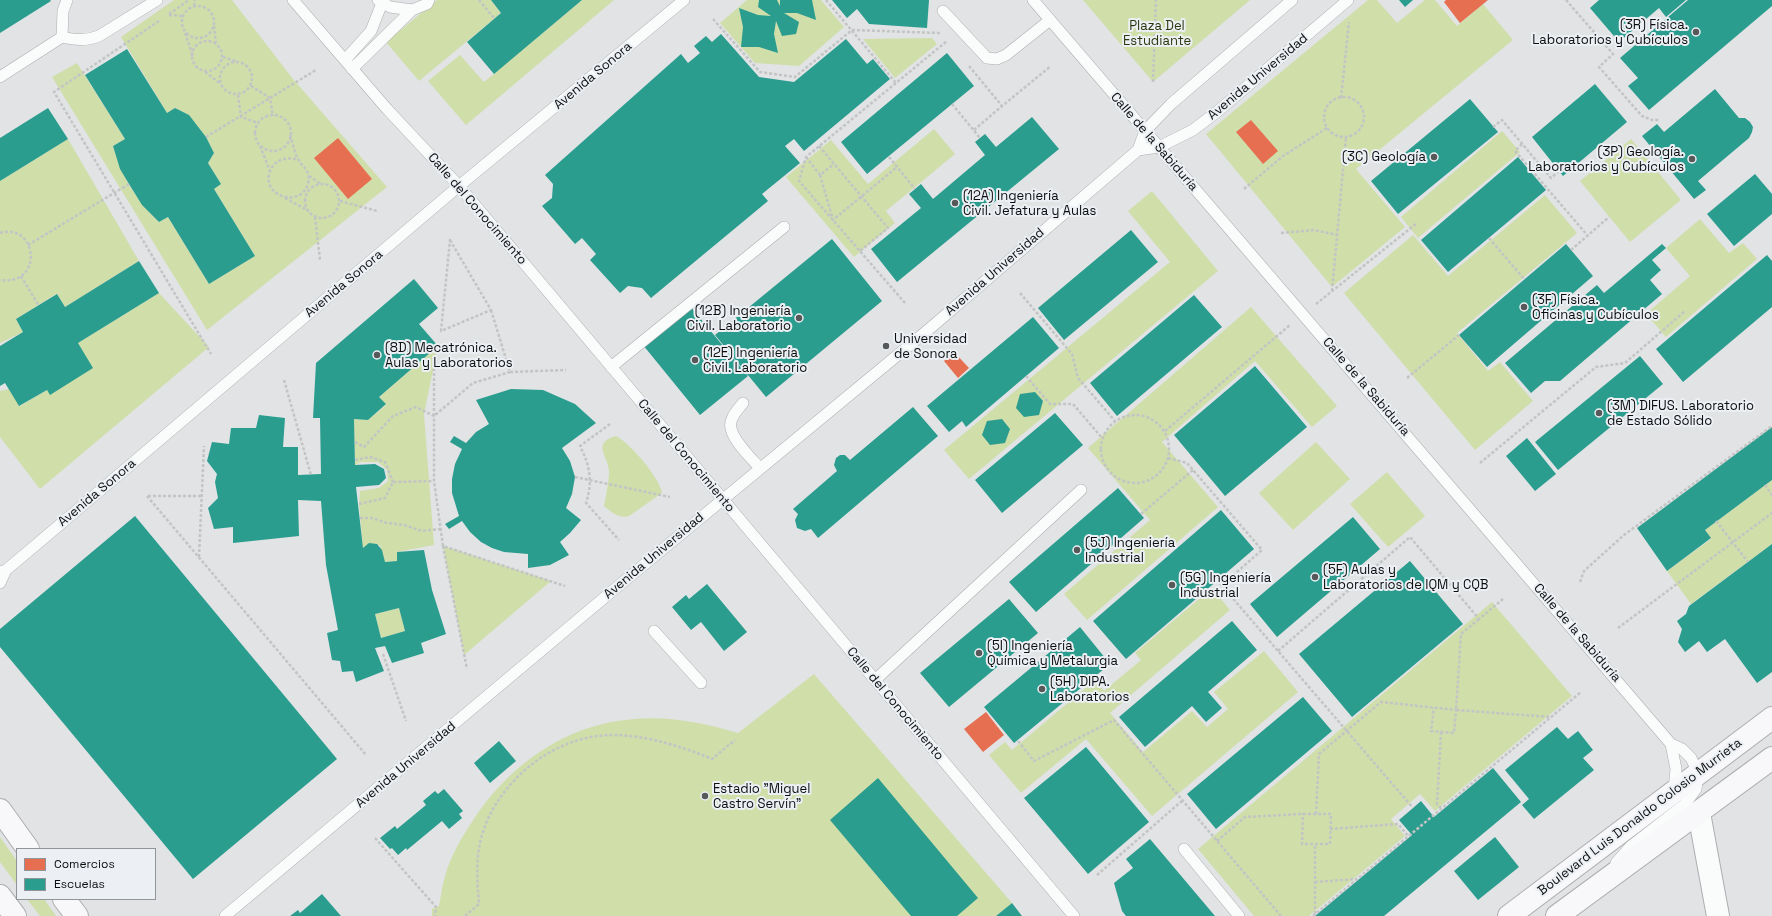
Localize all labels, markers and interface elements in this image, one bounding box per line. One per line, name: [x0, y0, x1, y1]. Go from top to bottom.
place label: (3R) Física. Laboratorios y Cubículos: [1532, 17, 1688, 48]
park label: Plaza Del Estudiante: [1123, 18, 1191, 49]
marker: (3R) Física. Laboratorios y Cubículos: [1691, 27, 1701, 37]
street label: Avenida Universidad: [1205, 31, 1311, 123]
street label: Avenida Sonora: [551, 39, 635, 113]
street label: Calle de la Sabiduría: [1107, 90, 1201, 194]
place label: (3P) Geología. Laboratorios y Cubículos: [1528, 144, 1684, 175]
place label: (3C) Geología: [1342, 149, 1426, 165]
street label: Calle del Conocimiento: [424, 150, 530, 268]
marker: (3C) Geología: [1429, 152, 1439, 162]
marker: (3P) Geología. Laboratorios y Cubículos: [1687, 154, 1697, 164]
place label: (12A) Ingeniería Civil. Jefatura y Aulas: [963, 188, 1096, 219]
marker: (12A) Ingeniería Civil. Jefatura y Aulas: [950, 198, 960, 208]
street label: Avenida Universidad: [942, 225, 1048, 319]
street label: Avenida Sonora: [302, 247, 386, 321]
place label: (3F) Física. Oficinas y Cubículos: [1532, 292, 1659, 323]
marker: (3F) Física. Oficinas y Cubículos: [1519, 302, 1529, 312]
place label: (12B) Ingeniería Civil. Laboratorio: [687, 303, 791, 334]
marker: (12B) Ingeniería Civil. Laboratorio: [794, 313, 804, 323]
place label: Universidad de Sonora: [894, 331, 967, 362]
street label: Calle de la Sabiduría: [1319, 335, 1413, 439]
place label: (8D) Mecatrónica. Aulas y Laboratorios: [385, 340, 513, 371]
marker: Universidad de Sonora: [881, 341, 891, 351]
place label: (12E) Ingeniería Civil. Laboratorio: [703, 345, 807, 376]
marker: (8D) Mecatrónica. Aulas y Laboratorios: [372, 350, 382, 360]
marker: (12E) Ingeniería Civil. Laboratorio: [690, 355, 700, 365]
street label: Calle del Conocimiento: [634, 396, 738, 516]
place label: (3M) DIFUS. Laboratorio de Estado Sólido: [1607, 398, 1754, 429]
marker: (3M) DIFUS. Laboratorio de Estado Sólido: [1594, 408, 1604, 418]
street label: Avenida Sonora: [55, 456, 139, 530]
street label: Avenida Universidad: [601, 510, 707, 602]
place label: (5J) Ingeniería Industrial: [1085, 535, 1175, 566]
marker: (5J) Ingeniería Industrial: [1072, 545, 1082, 555]
place label: (5F) Aulas y Laboratorios de IQM y CQB: [1323, 562, 1488, 593]
place label: (5G) Ingeniería Industrial: [1180, 570, 1271, 601]
marker: (5F) Aulas y Laboratorios de IQM y CQB: [1310, 572, 1320, 582]
marker: (5G) Ingeniería Industrial: [1167, 580, 1177, 590]
street label: Calle de la Sabiduría: [1530, 581, 1624, 685]
place label: (5I) Ingeniería Química y Metalurgia: [987, 638, 1118, 669]
street label: Calle del Conocimiento: [843, 644, 947, 764]
marker: (5I) Ingeniería Química y Metalurgia: [974, 648, 984, 658]
place label: (5H) DIPA. Laboratorios: [1050, 674, 1129, 705]
marker: (5H) DIPA. Laboratorios: [1037, 684, 1047, 694]
street label: Avenida Universidad: [353, 719, 459, 811]
street label: Boulevard Luis Donaldo Colosio Murrieta: [1535, 735, 1745, 899]
place label: Estadio "Miguel Castro Servín": [713, 781, 810, 812]
marker: Estadio "Miguel Castro Servín": [700, 791, 710, 801]
legend: [16, 848, 156, 900]
text: Comercios: [54, 856, 115, 872]
text: Escuelas: [54, 876, 105, 892]

